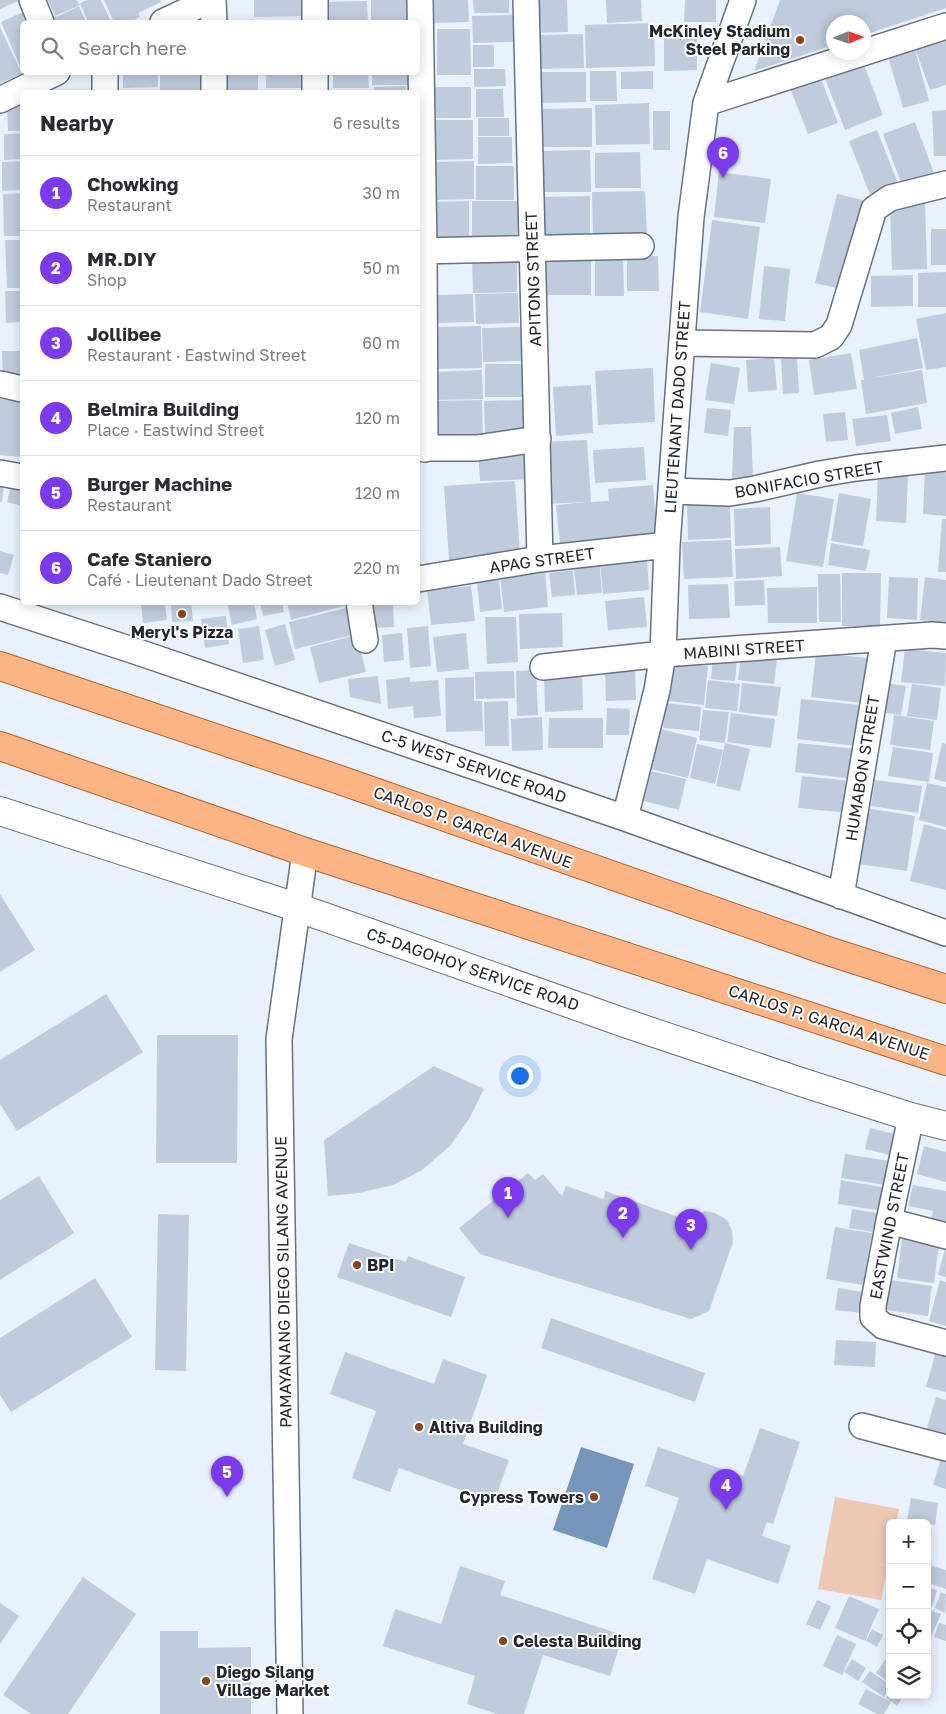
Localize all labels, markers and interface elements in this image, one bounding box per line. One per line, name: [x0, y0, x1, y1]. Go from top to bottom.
north arrow: [826, 15, 871, 60]
search box: [20, 20, 420, 75]
place label: McKinley Stadium Steel Parking: [649, 21, 790, 59]
icon: search: [38, 34, 66, 62]
marker: McKinley Stadium Steel Parking: [794, 34, 806, 46]
text: Search here: [78, 36, 187, 59]
text: Nearby: [40, 110, 114, 136]
text: 6 results: [333, 113, 400, 133]
pin: 6: [707, 137, 739, 178]
text: Chowking: [87, 172, 178, 195]
text: 1: [52, 183, 60, 203]
text: 30 m: [363, 183, 400, 203]
text: Restaurant: [87, 195, 172, 215]
street label: APITONG STREET: [521, 211, 545, 347]
text: MR.DIY: [87, 247, 157, 270]
text: 2: [51, 258, 61, 278]
text: 50 m: [363, 258, 400, 278]
text: Shop: [87, 270, 127, 290]
street label: LIEUTENANT DADO STREET: [660, 300, 694, 514]
text: Jollibee: [87, 322, 161, 345]
text: 3: [51, 333, 61, 353]
text: 60 m: [362, 333, 400, 353]
text: Restaurant · Eastwind Street: [87, 345, 307, 365]
text: Belmira Building: [87, 397, 239, 420]
text: 4: [51, 408, 61, 428]
text: 120 m: [355, 408, 400, 428]
text: Place · Eastwind Street: [87, 420, 264, 440]
street label: BONIFACIO STREET: [733, 456, 885, 502]
text: Burger Machine: [87, 472, 232, 495]
text: 5: [51, 483, 61, 503]
text: 120 m: [355, 483, 400, 503]
text: Restaurant: [87, 495, 172, 515]
street label: APAG STREET: [488, 543, 596, 577]
text: Cafe Staniero: [87, 547, 212, 570]
text: 6: [51, 558, 61, 578]
text: 220 m: [353, 558, 400, 578]
text: Café · Lieutenant Dado Street: [87, 570, 313, 590]
marker: Meryl's Pizza: [176, 608, 188, 620]
place label: Meryl's Pizza: [131, 622, 233, 642]
street label: MABINI STREET: [683, 635, 806, 663]
street label: HUMABON STREET: [841, 694, 883, 842]
street label: C-5 WEST SERVICE ROAD: [379, 725, 569, 807]
street label: CARLOS P. GARCIA AVENUE: [371, 782, 575, 872]
street label: C5-DAGOHOY SERVICE ROAD: [364, 923, 582, 1015]
street label: CARLOS P. GARCIA AVENUE: [726, 980, 932, 1064]
your location: [507, 1063, 533, 1089]
street label: PAMAYANANG DIEGO SILANG AVENUE: [270, 1136, 296, 1428]
street label: EASTWIND STREET: [865, 1151, 913, 1301]
pin: 1: [492, 1177, 524, 1218]
pin: 2: [607, 1197, 639, 1238]
pin: 3: [675, 1209, 707, 1250]
place label: BPI: [367, 1255, 394, 1275]
marker: BPI: [351, 1259, 363, 1271]
place label: Altiva Building: [429, 1417, 543, 1437]
marker: Altiva Building: [413, 1421, 425, 1433]
pin: 5: [211, 1456, 243, 1497]
pin: 4: [710, 1469, 742, 1510]
place label: Cypress Towers: [459, 1487, 584, 1507]
marker: Cypress Towers: [588, 1491, 600, 1503]
map controls: [886, 1519, 931, 1699]
button: +: [886, 1519, 931, 1564]
button: −: [886, 1564, 931, 1609]
button: locate: [886, 1609, 931, 1654]
place label: Celesta Building: [513, 1631, 641, 1651]
marker: Celesta Building: [497, 1635, 509, 1647]
button: layers: [886, 1654, 931, 1699]
place label: Diego Silang Village Market: [216, 1662, 330, 1700]
marker: Diego Silang Village Market: [200, 1675, 212, 1687]

